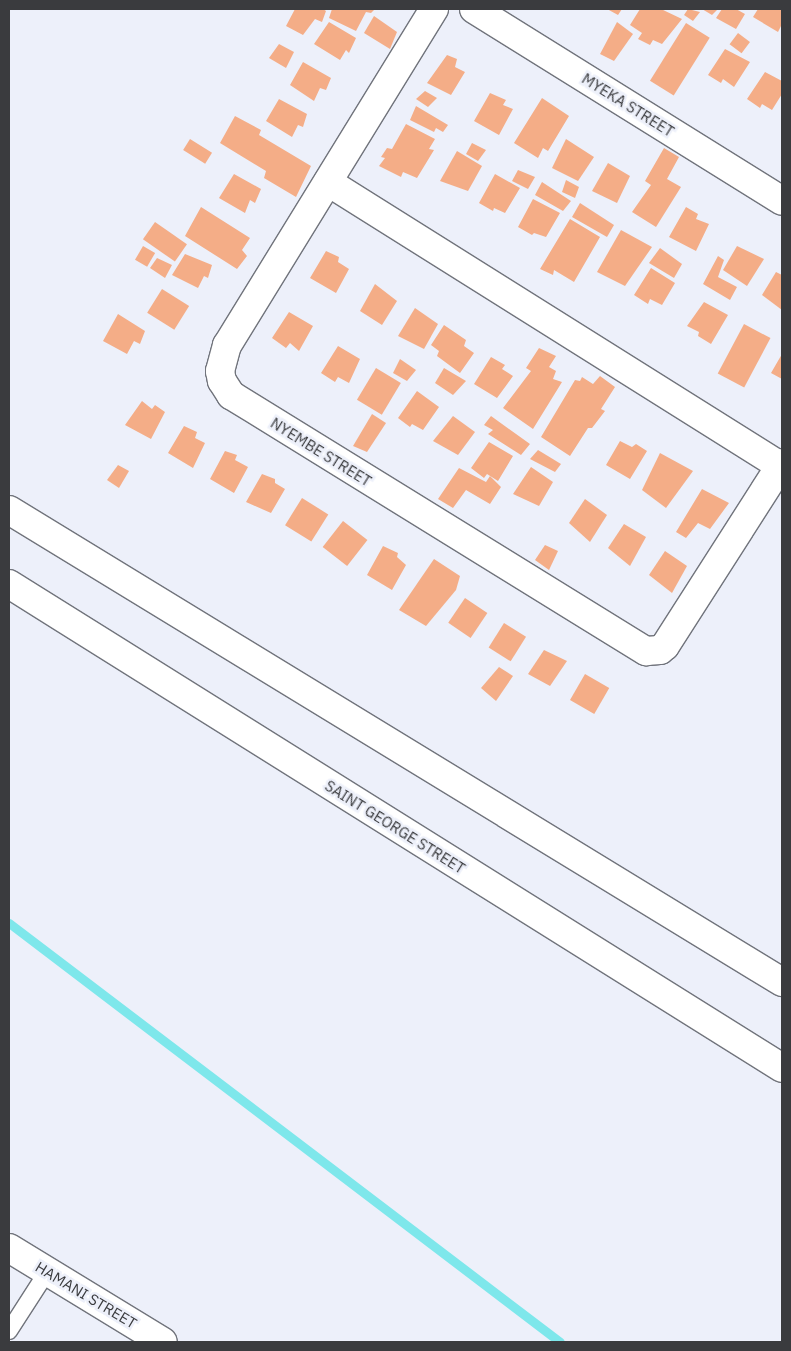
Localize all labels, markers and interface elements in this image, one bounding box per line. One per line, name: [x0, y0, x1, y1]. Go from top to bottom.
street label: MYEKA STREET: [579, 69, 677, 141]
street label: NYEMBE STREET: [267, 414, 375, 490]
street label: SAINT GEORGE STREET: [322, 777, 468, 877]
street label: HAMANI STREET: [32, 1258, 140, 1332]

